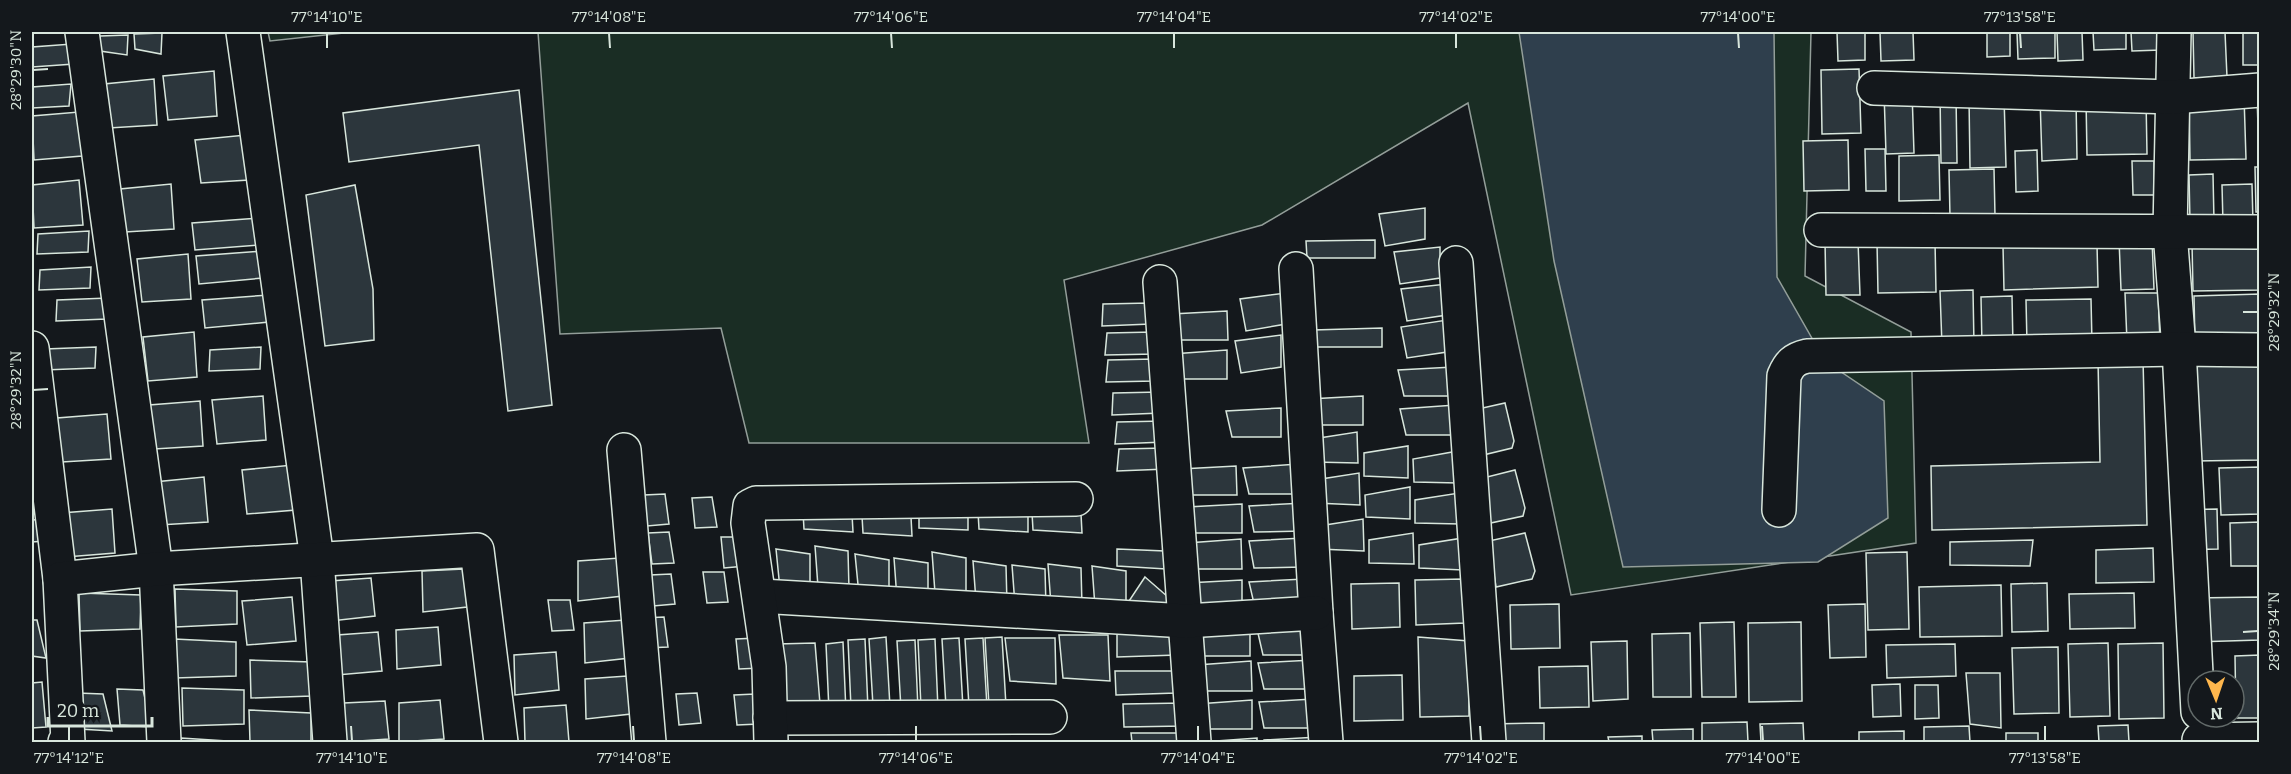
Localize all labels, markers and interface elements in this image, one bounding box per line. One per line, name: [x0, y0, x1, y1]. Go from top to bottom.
text: 77°14'10"E: [291, 8, 363, 26]
text: 77°14'08"E: [572, 8, 646, 26]
text: 77°14'06"E: [854, 8, 928, 26]
text: 77°14'04"E: [1137, 8, 1211, 26]
text: 77°14'02"E: [1419, 8, 1493, 26]
text: 77°14'00"E: [1701, 8, 1775, 26]
text: 77°13'58"E: [1984, 8, 2056, 26]
text: 28°29'30"N: [7, 30, 25, 110]
text: 28°29'32"N: [2265, 273, 2283, 351]
text: 28°29'32"N: [7, 351, 25, 429]
text: 28°29'34"N: [2265, 591, 2283, 671]
north arrow: [2186, 669, 2246, 729]
scale bar: [48, 690, 152, 728]
text: 20 m: [57, 700, 99, 722]
text: N: [2210, 704, 2223, 723]
text: 77°14'12"E: [34, 749, 104, 767]
text: 77°14'10"E: [316, 749, 388, 767]
text: 77°14'08"E: [597, 749, 671, 767]
text: 77°14'06"E: [879, 749, 953, 767]
text: 77°14'04"E: [1161, 749, 1235, 767]
text: 77°14'02"E: [1444, 749, 1518, 767]
text: 77°14'00"E: [1726, 749, 1800, 767]
text: 77°13'58"E: [2009, 749, 2081, 767]

